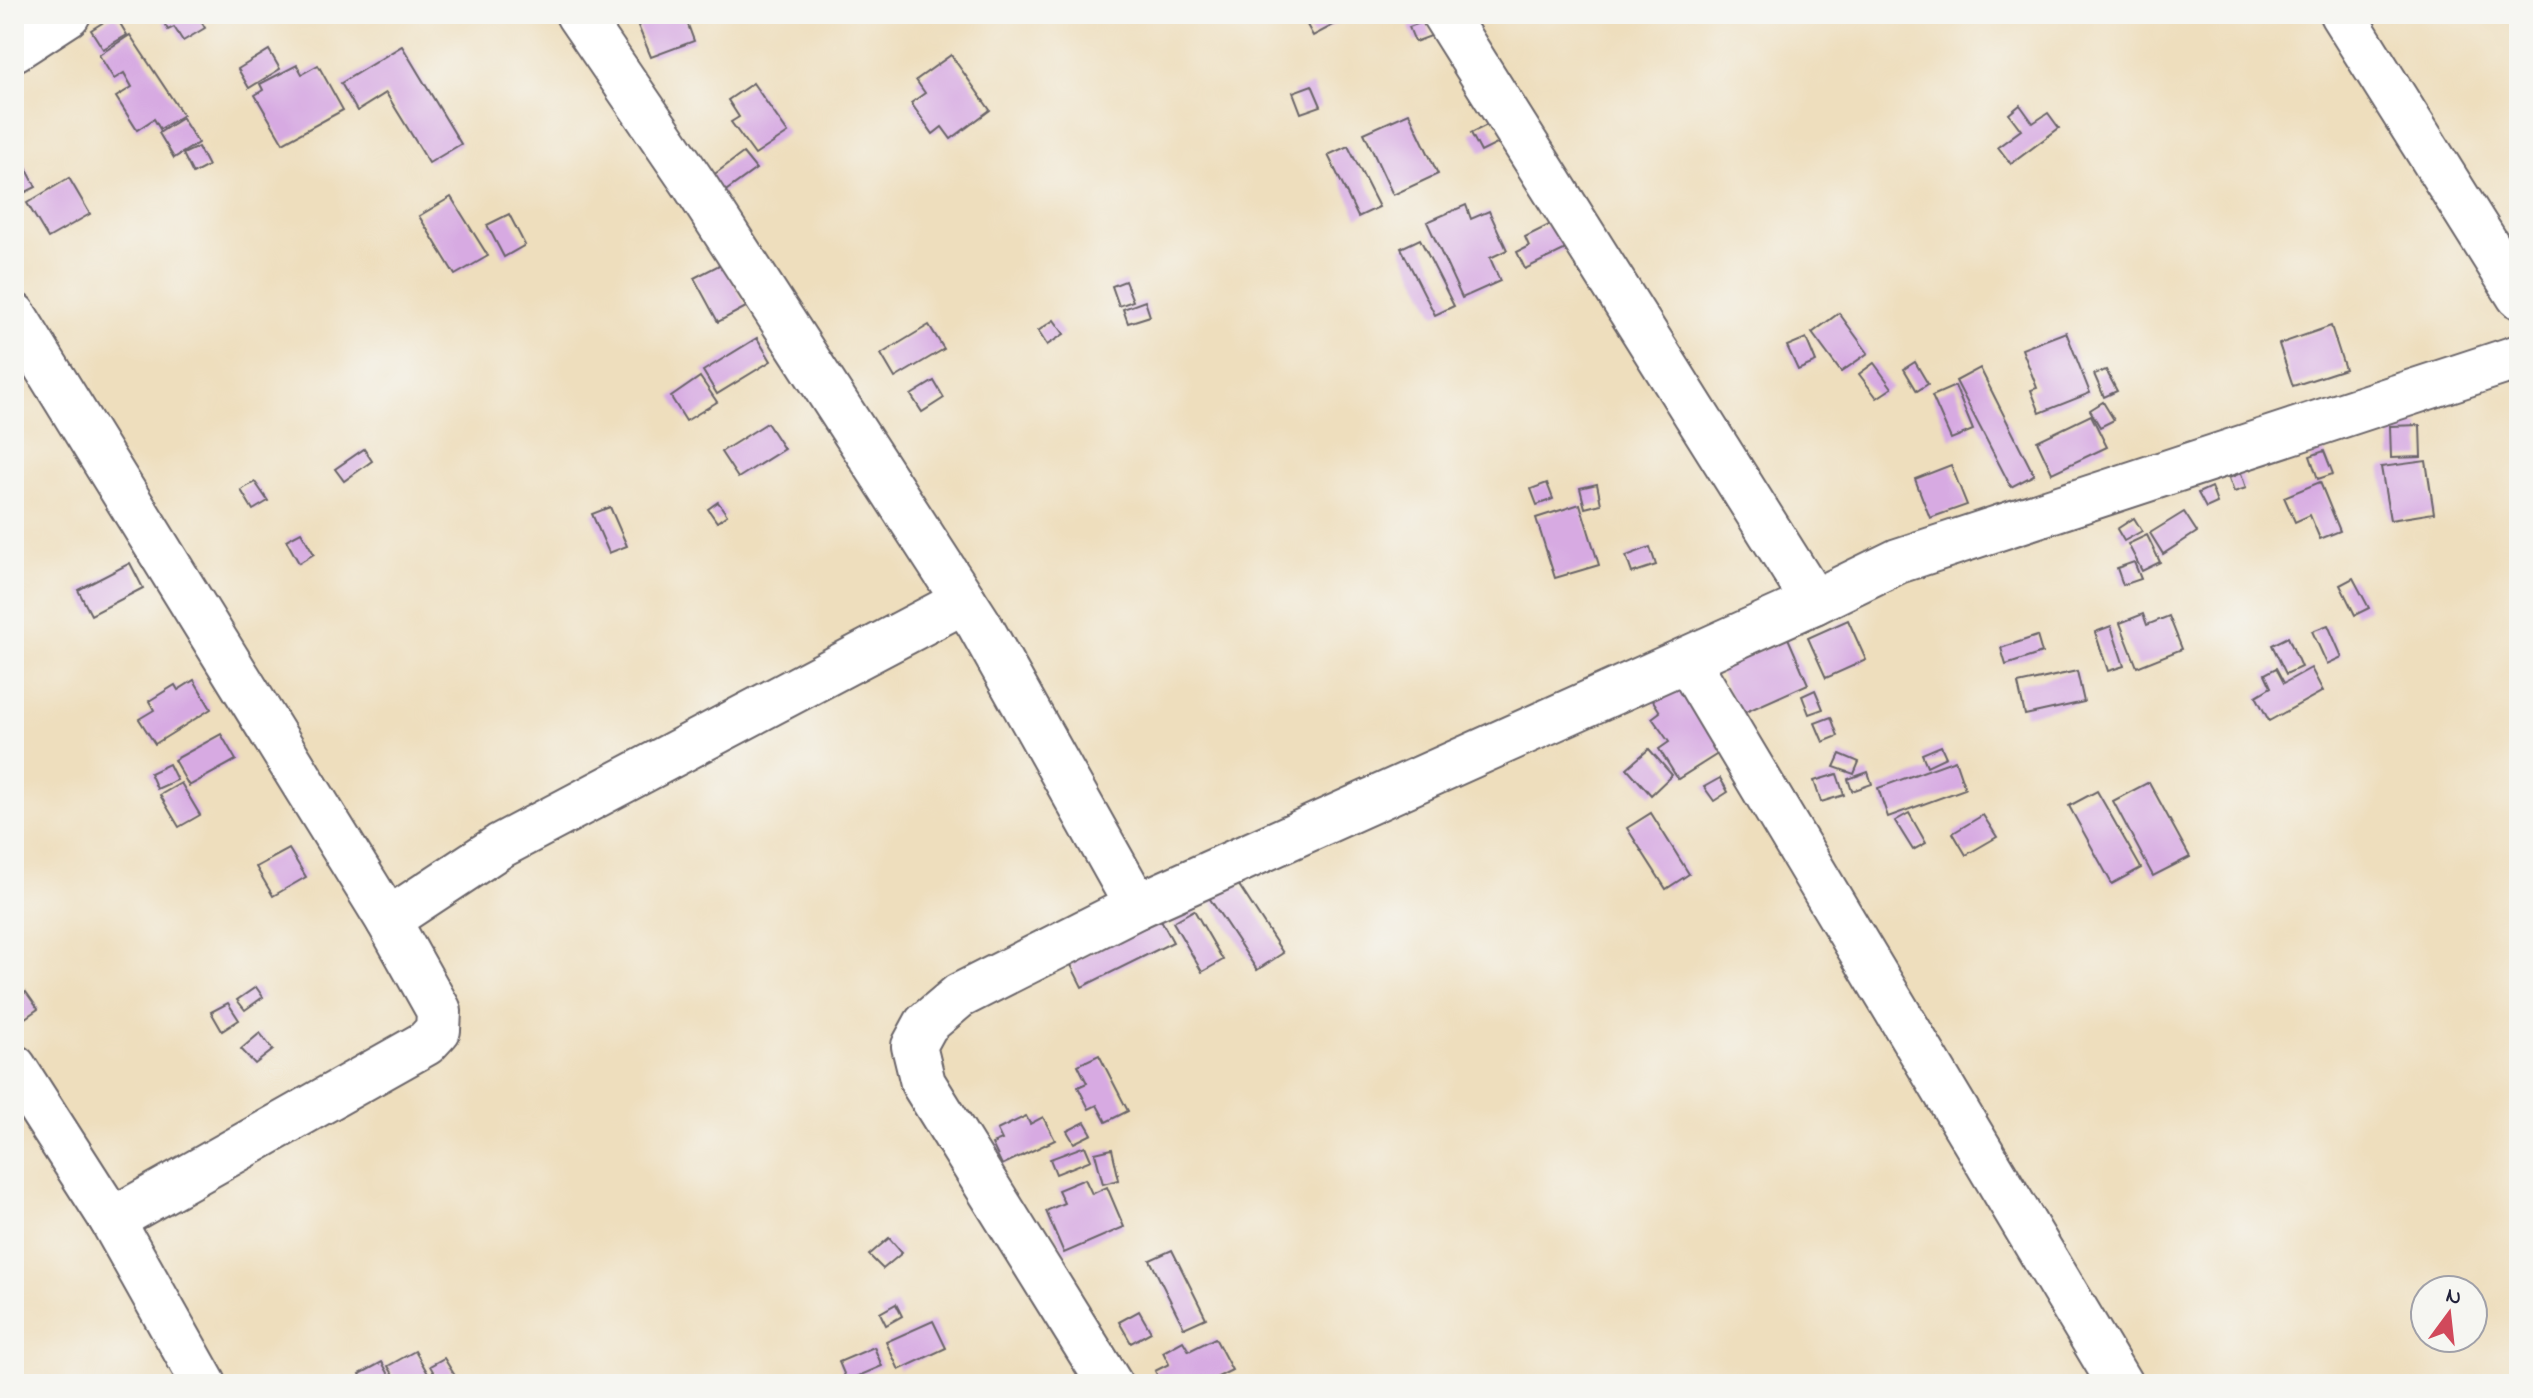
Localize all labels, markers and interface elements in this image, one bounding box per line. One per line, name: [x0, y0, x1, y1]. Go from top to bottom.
north arrow: [2409, 1274, 2489, 1354]
text: N: [2442, 1280, 2465, 1315]

